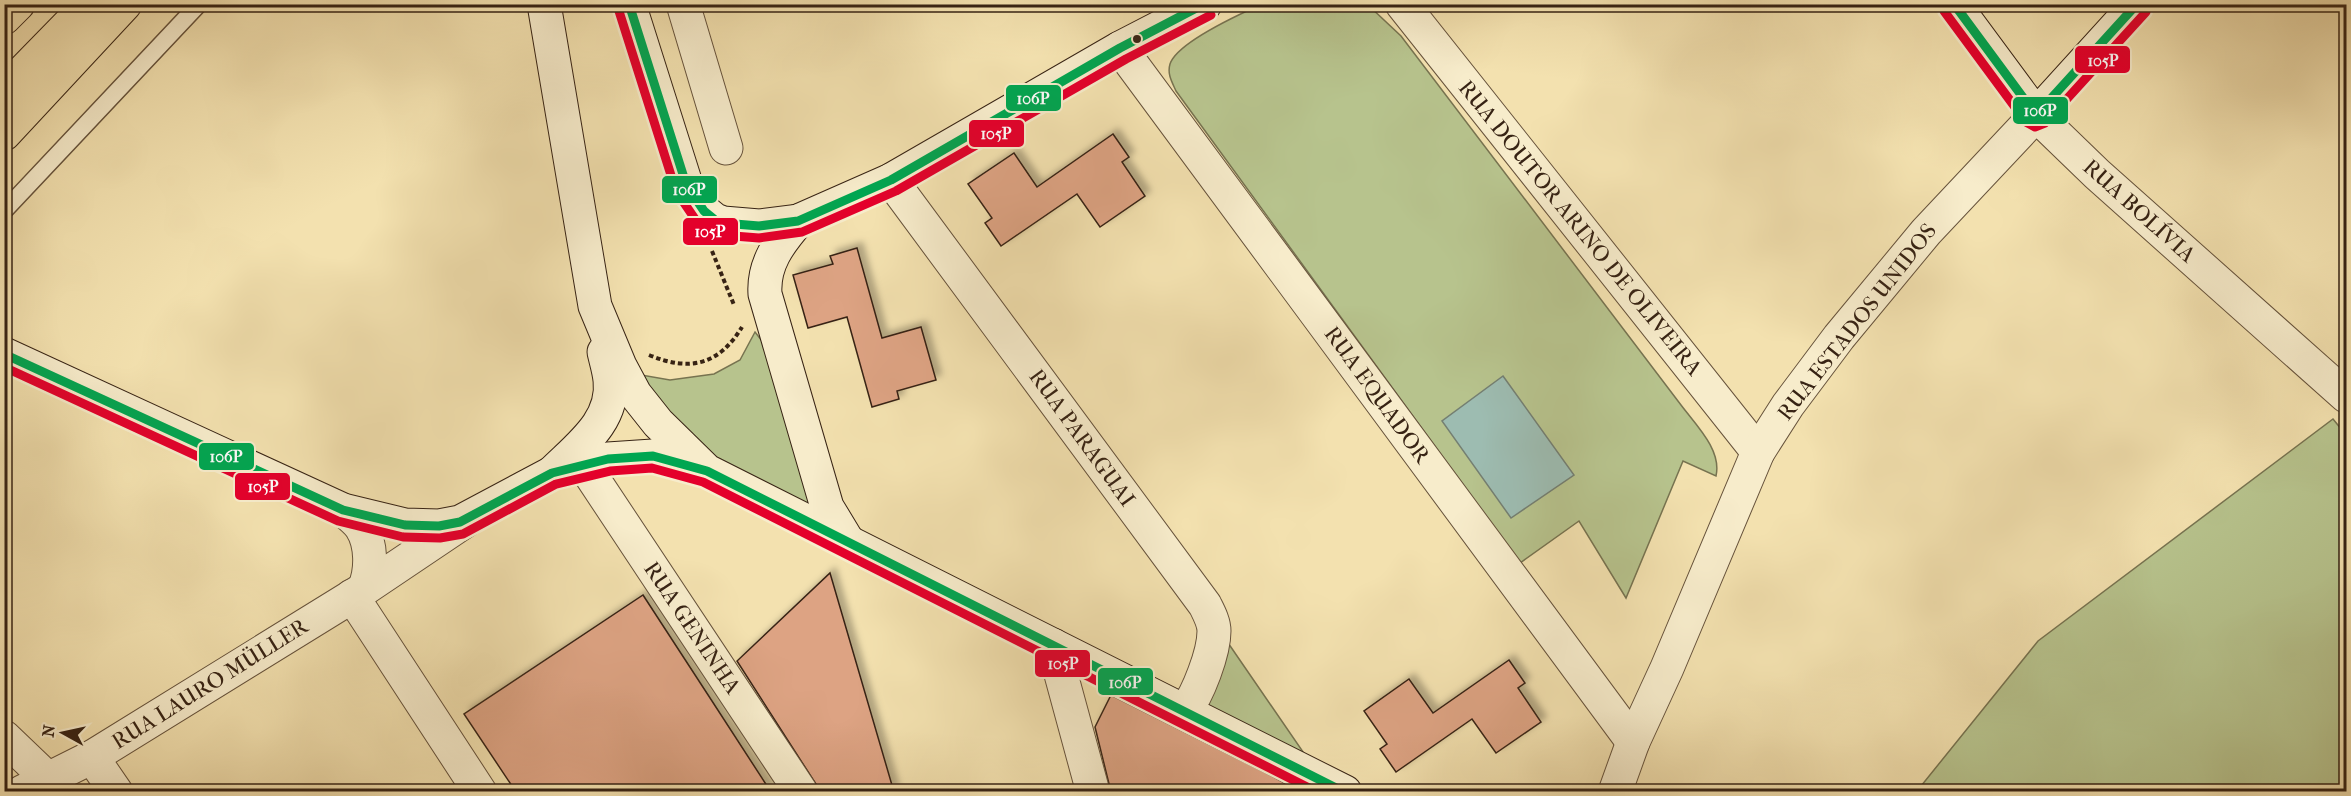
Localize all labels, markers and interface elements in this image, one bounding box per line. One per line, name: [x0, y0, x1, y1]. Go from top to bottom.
unlabelled marker: [1131, 33, 1143, 45]
line badge: 105P: [2074, 45, 2131, 74]
text: 105P: [2087, 51, 2119, 70]
street label: RUA DOUTOR ARINO DE OLIVEIRA: [1453, 75, 1708, 381]
line badge: 106P: [1005, 84, 1062, 112]
text: 106P: [1017, 89, 1050, 108]
line badge: 106P: [2012, 96, 2069, 125]
text: 106P: [2024, 101, 2057, 120]
line badge: 105P: [968, 119, 1025, 148]
text: 105P: [980, 124, 1012, 143]
street label: RUA BOLÍVIA: [2078, 153, 2202, 269]
line badge: 106P: [661, 175, 718, 204]
text: 106P: [673, 180, 706, 199]
line badge: 105P: [682, 217, 739, 246]
street label: RUA ESTADOS UNIDOS: [1772, 218, 1942, 426]
text: 105P: [694, 222, 726, 241]
street label: RUA EQUADOR: [1319, 322, 1436, 469]
street label: RUA PARAGUAI: [1024, 364, 1141, 512]
line badge: 106P: [198, 442, 255, 471]
text: 106P: [210, 447, 243, 466]
line badge: 105P: [234, 472, 291, 501]
text: 105P: [247, 477, 279, 496]
street label: RUA GENINHA: [638, 557, 746, 700]
street label: RUA LAURO MÜLLER: [107, 612, 314, 755]
line badge: 105P: [1034, 649, 1091, 678]
text: 105P: [1047, 654, 1079, 673]
line badge: 106P: [1097, 667, 1154, 696]
text: 106P: [1109, 673, 1142, 692]
north arrow: [33, 703, 93, 763]
text: N: [38, 723, 59, 738]

